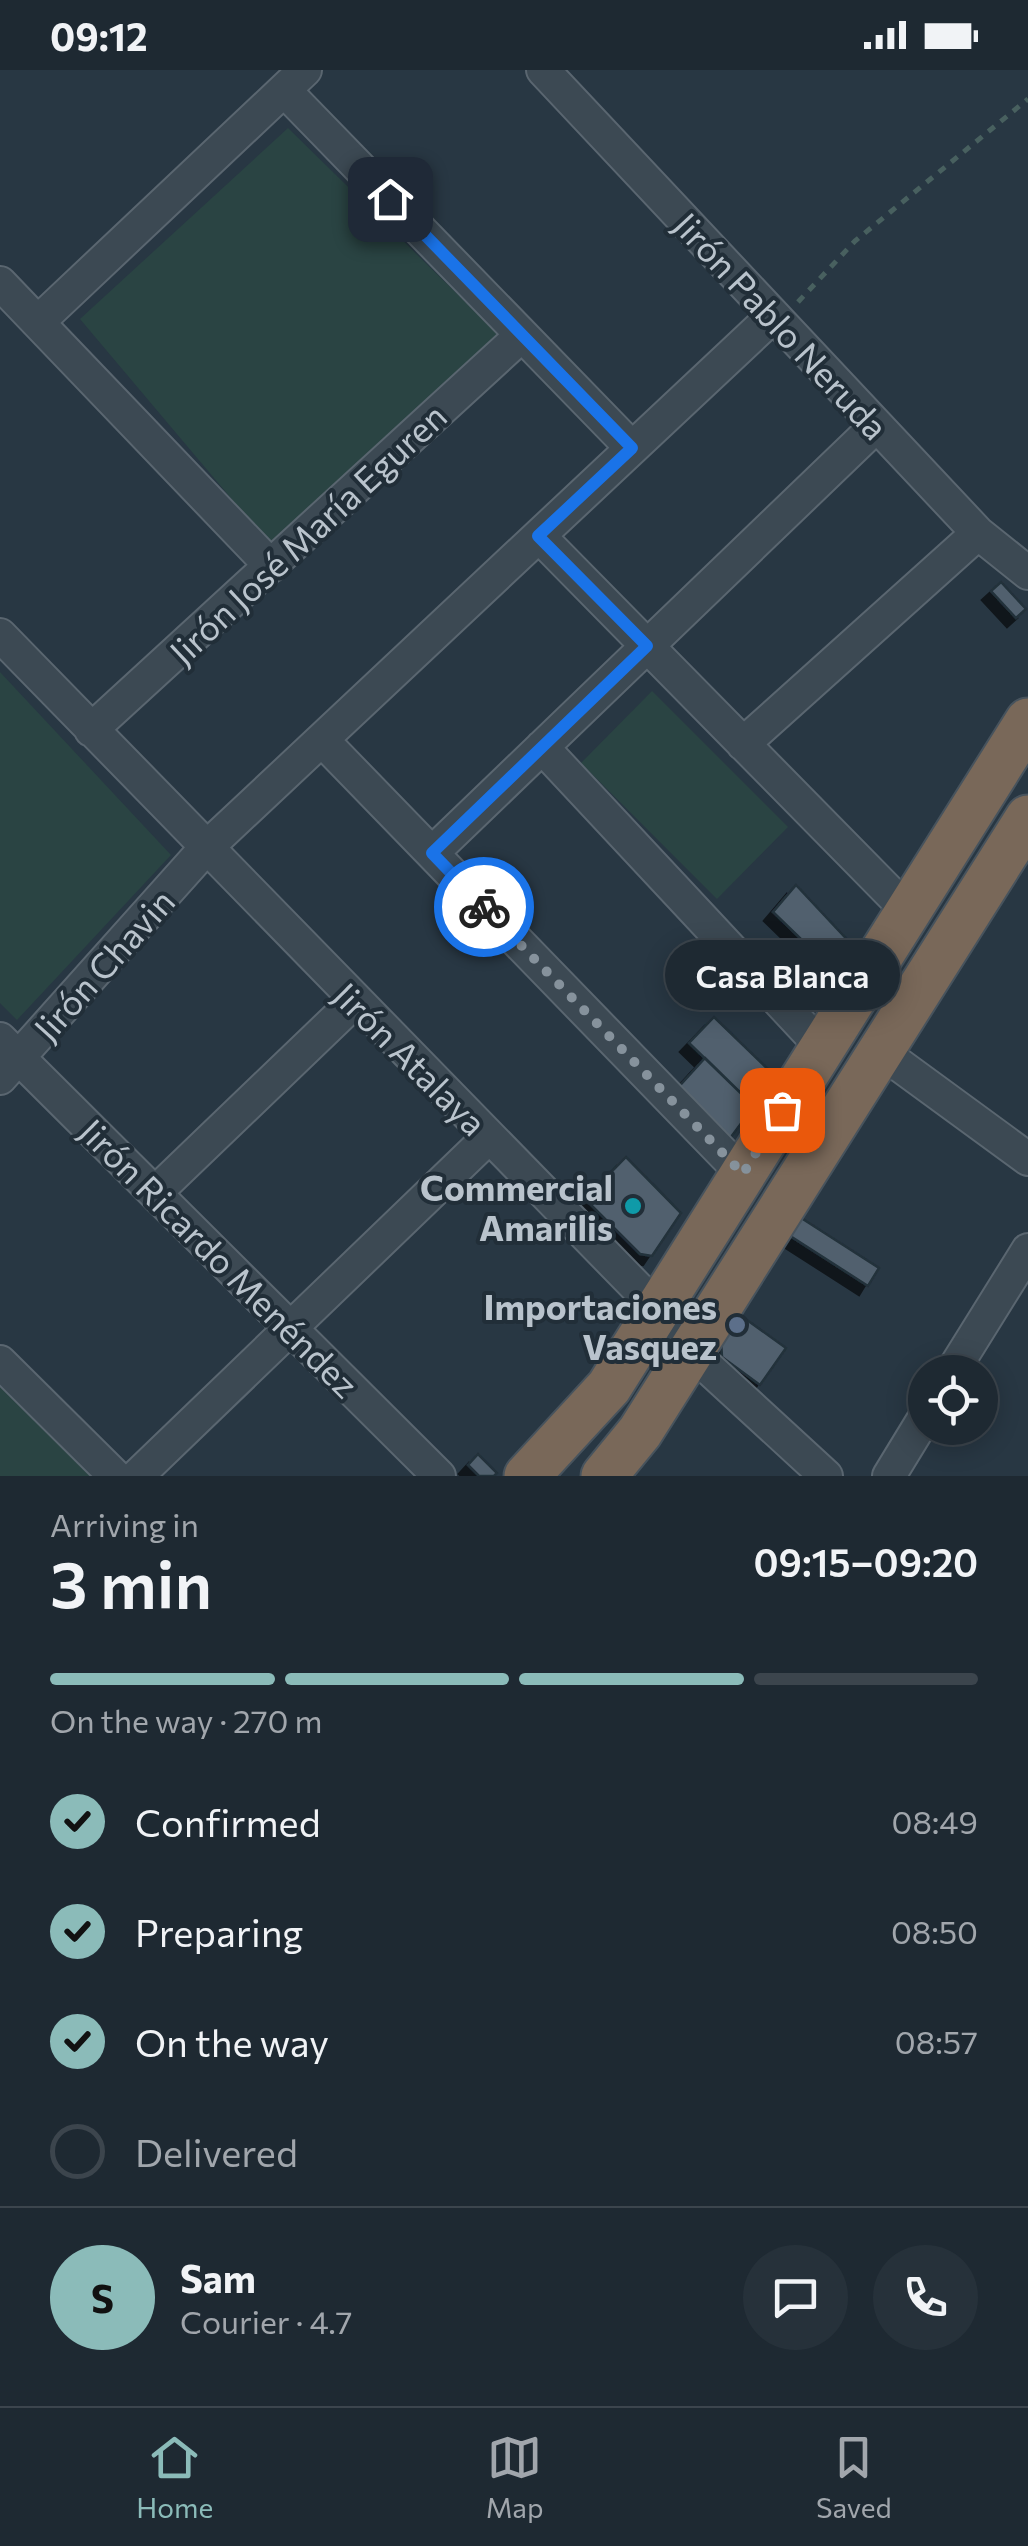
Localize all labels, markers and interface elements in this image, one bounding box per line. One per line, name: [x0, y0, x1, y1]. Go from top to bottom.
text: 09:12: [50, 12, 148, 59]
pin: [348, 157, 433, 242]
icon: home: [363, 172, 418, 227]
street label: Jirón Pablo Neruda: [666, 203, 898, 447]
street label: Jirón José María Eguren: [160, 394, 454, 672]
courier: [434, 857, 534, 957]
street label: Jirón Chavin: [24, 879, 182, 1049]
icon: bike: [457, 880, 512, 935]
callout: Casa Blanca: [664, 940, 900, 1010]
text: Casa Blanca: [696, 955, 869, 995]
street label: Jirón Atalaya: [326, 973, 496, 1143]
pin: [740, 1068, 825, 1153]
icon: bag: [755, 1083, 810, 1138]
street label: Jirón Ricardo Menéndez: [72, 1109, 368, 1405]
place label: Commercial Amarilis: [420, 1165, 613, 1248]
marker: Commercial Amarilis: [622, 1195, 644, 1217]
place label: Importaciones Vasquez: [484, 1284, 717, 1367]
marker: Importaciones Vasquez: [726, 1314, 748, 1336]
map controls: [908, 1355, 998, 1445]
button: locate: [908, 1355, 998, 1445]
text: Arriving in: [50, 1504, 199, 1544]
text: 09:15–09:20: [754, 1538, 978, 1585]
text: 3 min: [50, 1542, 212, 1621]
text: On the way · 270 m: [50, 1700, 323, 1740]
icon: check: [50, 1794, 105, 1849]
text: Confirmed: [135, 1798, 321, 1845]
text: 08:49: [892, 1801, 978, 1841]
icon: check: [50, 1904, 105, 1959]
text: Preparing: [135, 1908, 303, 1955]
text: 08:50: [891, 1911, 978, 1951]
icon: check: [50, 2014, 105, 2069]
text: On the way: [135, 2018, 329, 2065]
text: 08:57: [895, 2021, 978, 2061]
text: Delivered: [135, 2128, 298, 2175]
button: chat: [743, 2245, 848, 2350]
button: phone: [873, 2245, 978, 2350]
text: Sam: [180, 2254, 256, 2301]
text: S: [91, 2274, 114, 2321]
text: Courier · 4.7: [180, 2301, 353, 2341]
tab: Home: [136, 2430, 213, 2524]
tab: Map: [486, 2430, 544, 2524]
tab: Saved: [816, 2430, 892, 2524]

